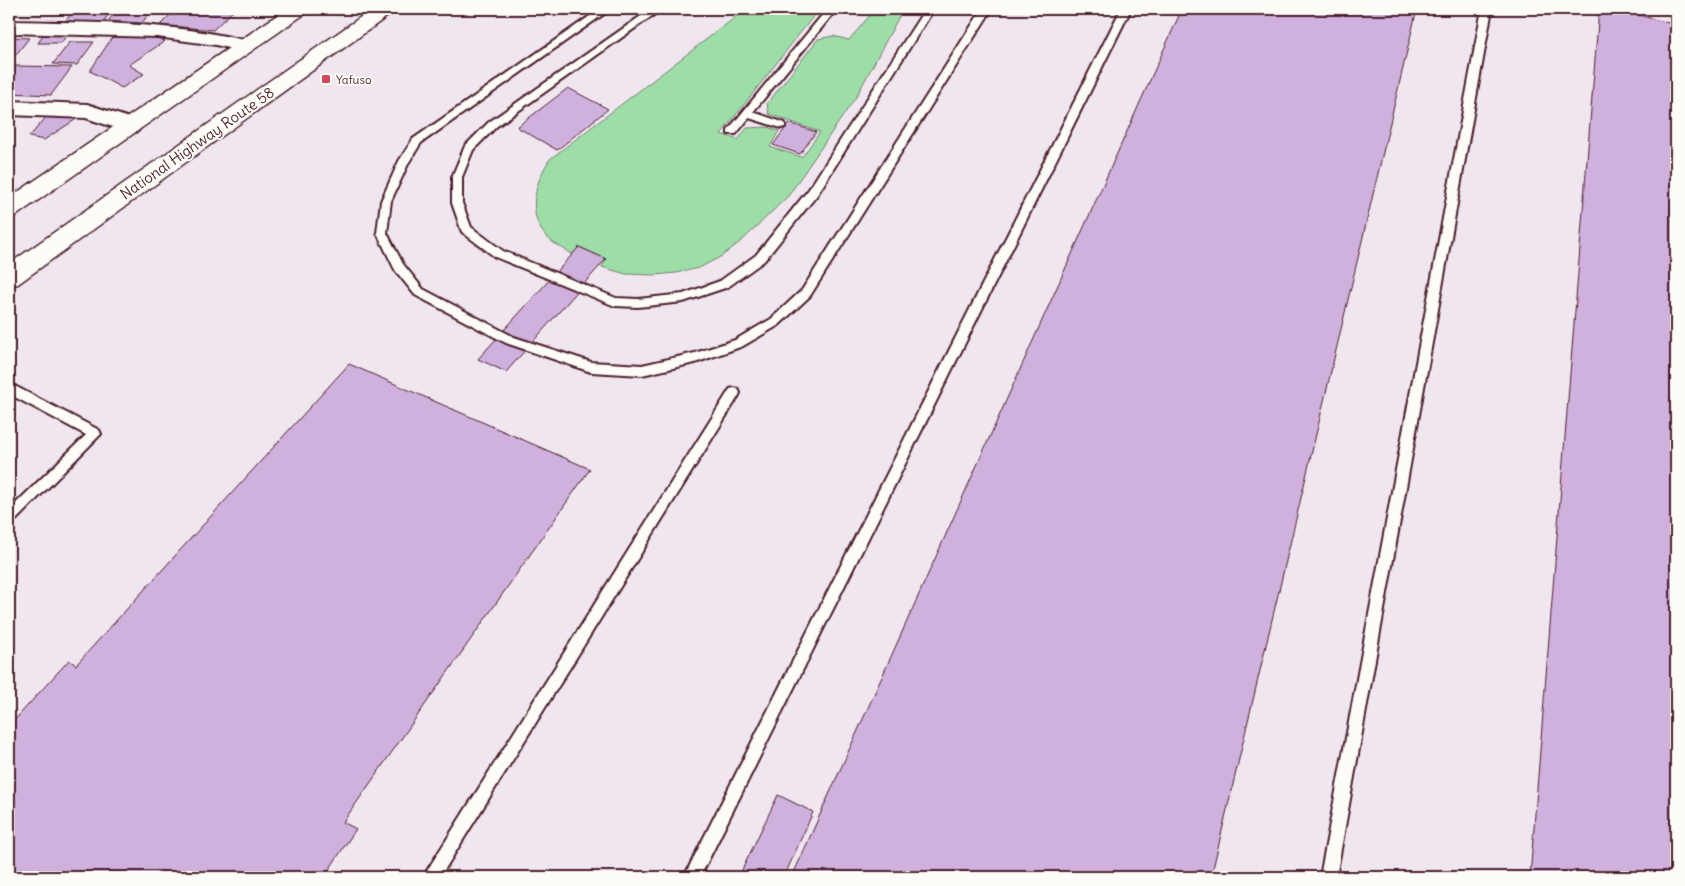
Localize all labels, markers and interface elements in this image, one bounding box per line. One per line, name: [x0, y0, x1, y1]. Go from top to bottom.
place label: Yafuso: [336, 72, 372, 87]
marker: Yafuso: [320, 73, 332, 85]
street label: National Highway Route 58: [116, 83, 278, 203]

